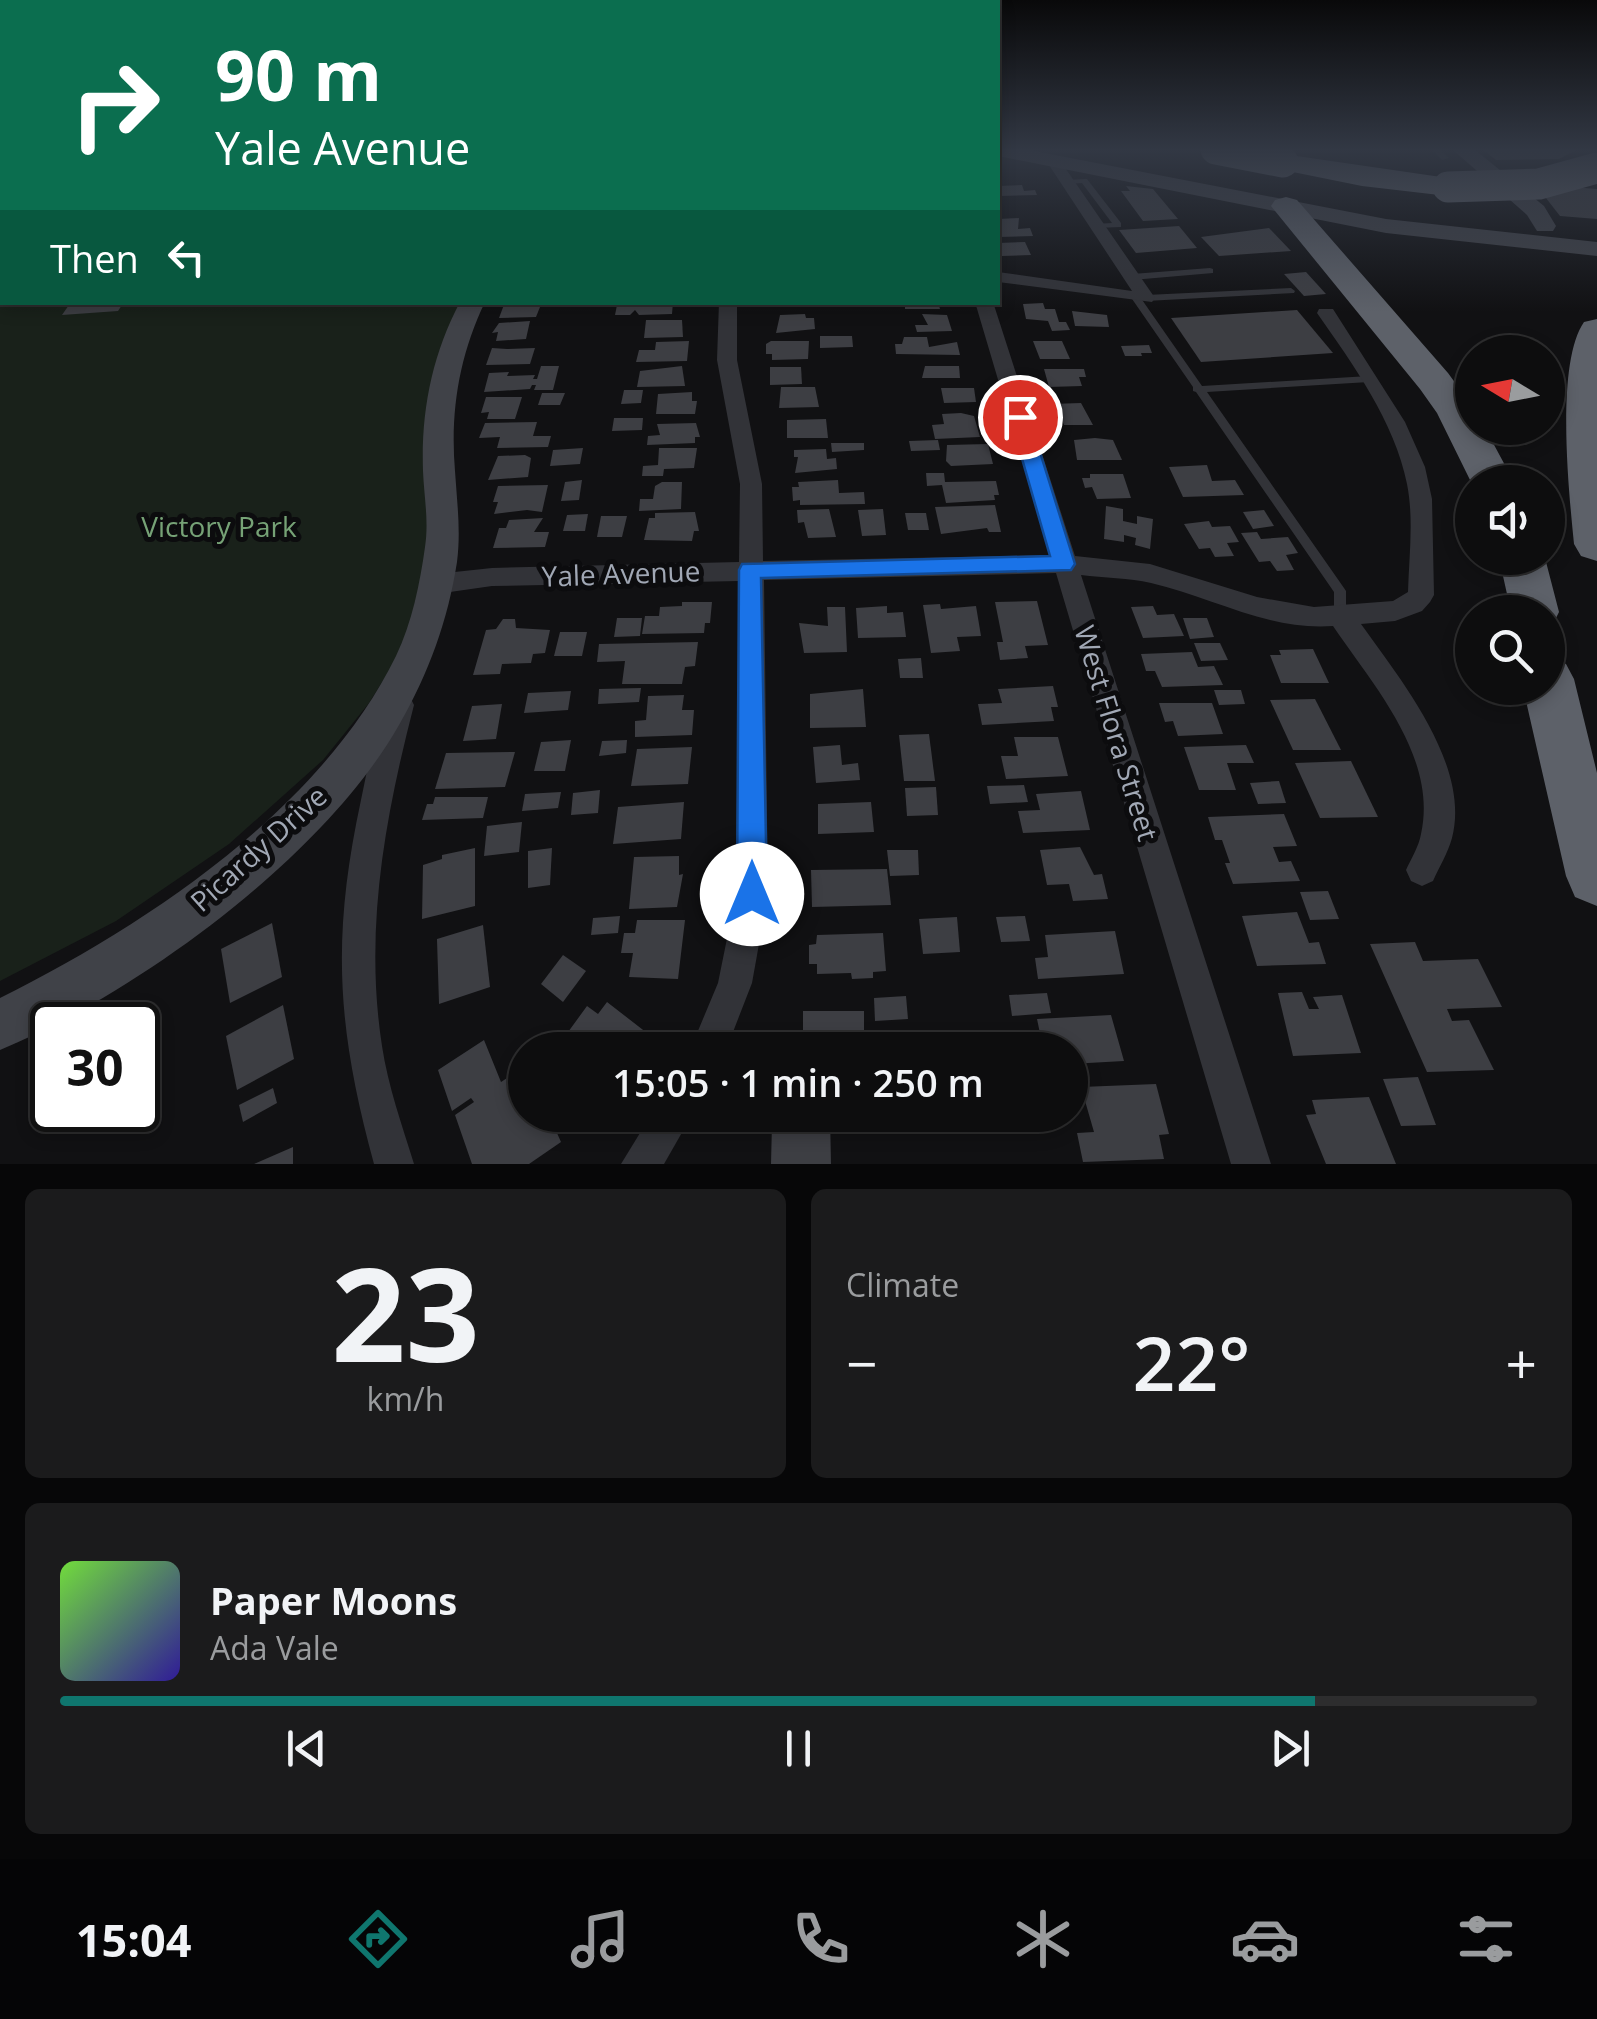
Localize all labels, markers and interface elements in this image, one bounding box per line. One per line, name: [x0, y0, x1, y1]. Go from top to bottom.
text: 90 m: [215, 26, 382, 122]
icon: right: [50, 40, 180, 170]
text: Yale Avenue: [215, 117, 470, 178]
icon: left: [159, 230, 214, 285]
text: Then: [50, 232, 139, 284]
north arrow: [1455, 335, 1565, 445]
map controls: [1455, 335, 1565, 705]
pin: [978, 375, 1063, 460]
icon: arrive: [993, 390, 1048, 445]
button: sound: [1455, 465, 1565, 575]
park label: Victory Park: [141, 507, 297, 545]
street label: Yale Avenue: [541, 551, 701, 595]
button: search: [1455, 595, 1565, 705]
street label: West Flora Street: [1066, 621, 1168, 845]
street label: Picardy Drive: [182, 777, 334, 919]
position arrow: [700, 842, 804, 946]
speed limit sign: 30: [30, 1002, 160, 1132]
text: 15:05 · 1 min · 250 m: [612, 1056, 984, 1108]
text: 23: [331, 1223, 480, 1400]
text: Climate: [846, 1263, 959, 1306]
text: 22°: [1133, 1311, 1250, 1413]
text: −: [846, 1325, 877, 1400]
text: +: [1506, 1325, 1537, 1400]
text: km/h: [367, 1377, 444, 1420]
text: Paper Moons: [210, 1574, 457, 1626]
text: Ada Vale: [210, 1626, 339, 1669]
icon: previous: [279, 1721, 334, 1776]
icon: pause: [771, 1721, 826, 1776]
icon: next: [1263, 1721, 1318, 1776]
icon: directions: [343, 1904, 413, 1974]
icon: music: [565, 1904, 635, 1974]
icon: phone: [786, 1904, 856, 1974]
icon: climate: [1008, 1904, 1078, 1974]
icon: car: [1230, 1904, 1300, 1974]
icon: filters: [1451, 1904, 1521, 1974]
text: 15:04: [76, 1909, 192, 1970]

